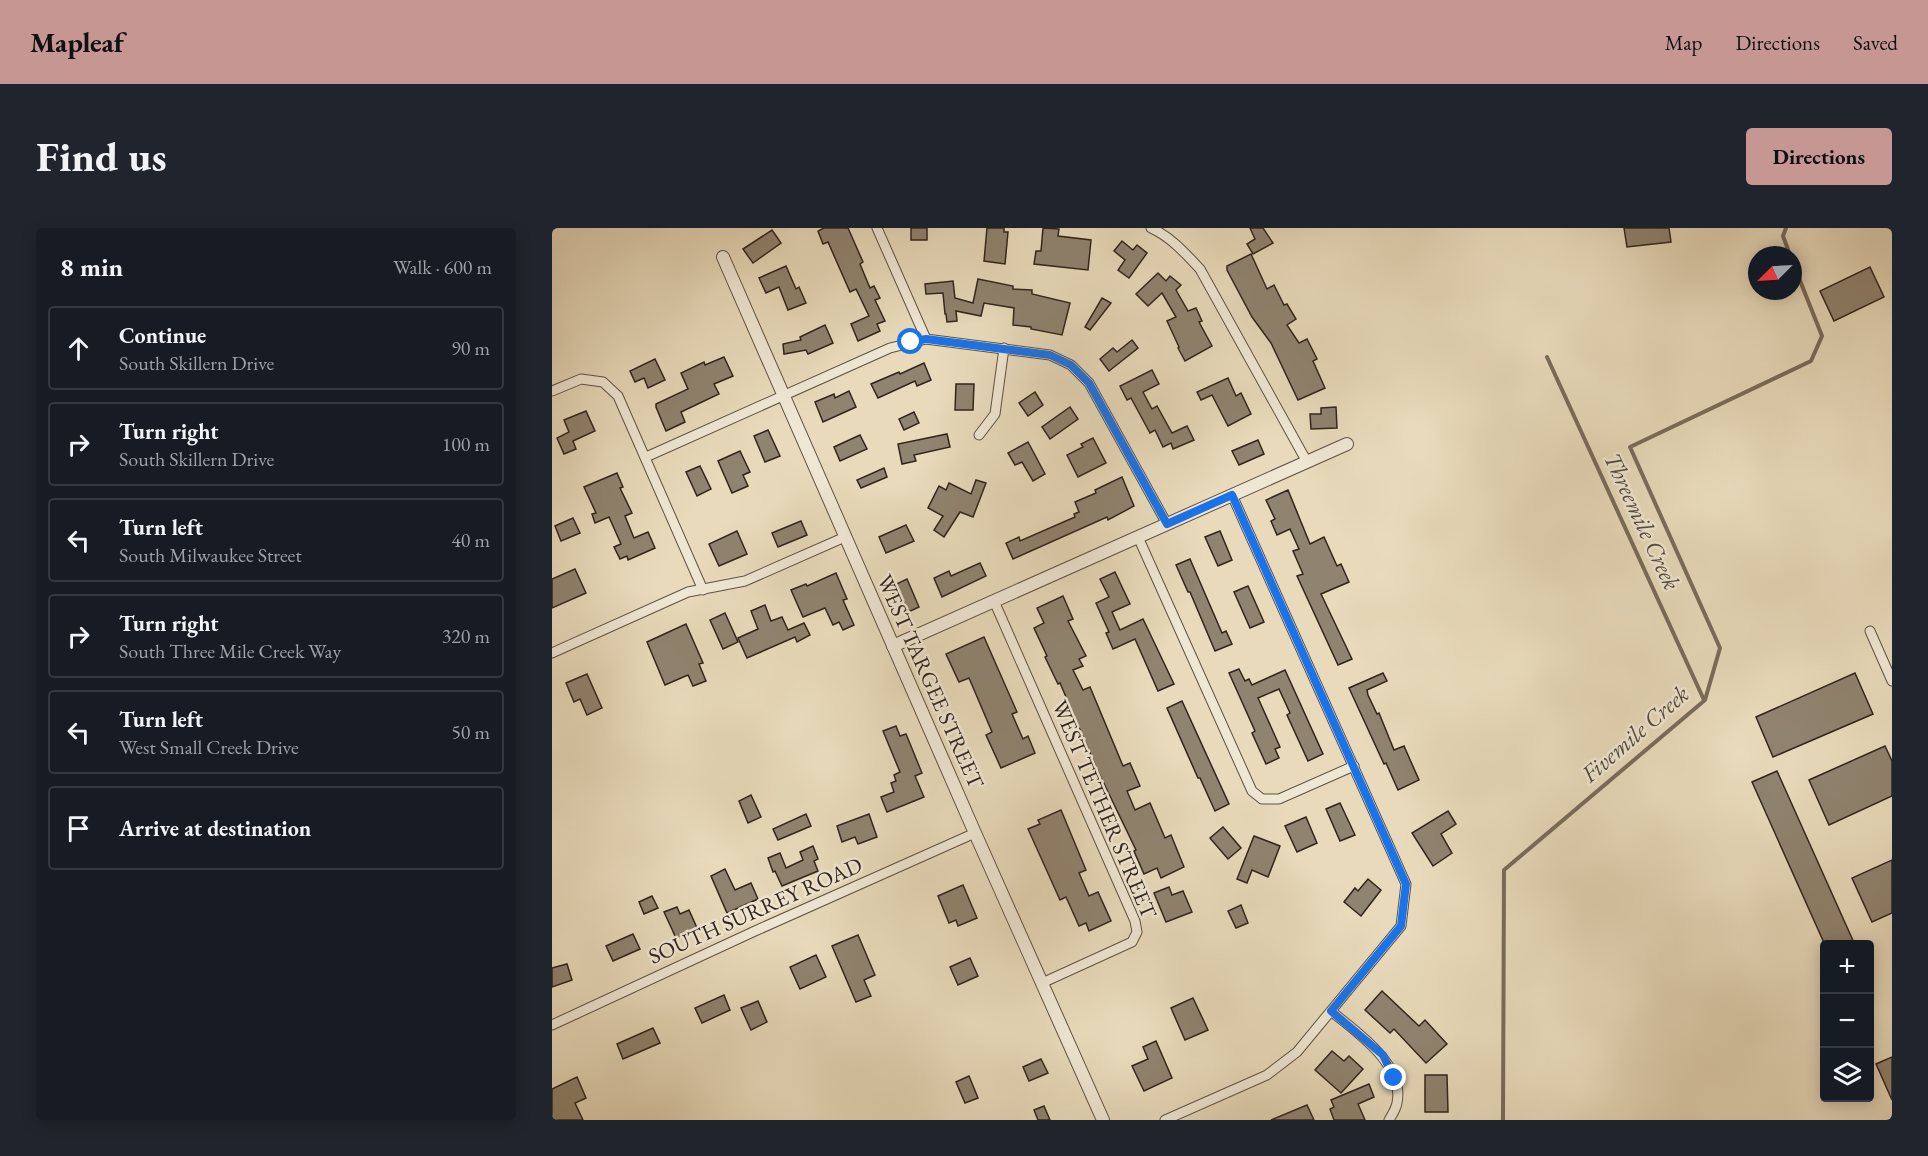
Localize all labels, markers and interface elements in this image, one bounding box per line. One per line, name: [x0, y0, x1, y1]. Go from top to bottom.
text: Mapleaf: [30, 24, 124, 60]
text: Map: [1665, 29, 1702, 56]
text: Directions: [1735, 29, 1820, 56]
text: Saved: [1853, 29, 1898, 56]
button: Directions: [1746, 128, 1892, 185]
text: Find us: [36, 129, 167, 184]
north arrow: [1748, 246, 1802, 300]
text: 8 min: [60, 250, 123, 284]
text: Walk · 600 m: [393, 254, 492, 280]
text: Continue: [119, 321, 206, 350]
route start: [897, 328, 923, 354]
icon: ahead: [62, 332, 95, 365]
text: 90 m: [451, 335, 490, 361]
text: South Skillern Drive: [119, 350, 274, 376]
text: Turn right: [119, 417, 218, 446]
icon: right: [62, 428, 95, 461]
text: 100 m: [442, 431, 490, 457]
text: South Skillern Drive: [119, 446, 274, 472]
water label: Threemile Creek: [1597, 447, 1688, 595]
text: Turn left: [119, 513, 203, 542]
icon: left: [62, 524, 95, 557]
text: 40 m: [451, 527, 490, 553]
text: South Milwaukee Street: [119, 542, 302, 568]
street label: WEST TARGEE STREET: [870, 570, 991, 793]
text: Turn right: [119, 609, 218, 638]
icon: right: [62, 620, 95, 653]
text: 320 m: [442, 623, 490, 649]
text: South Three Mile Creek Way: [119, 638, 341, 664]
water label: Fivemile Creek: [1573, 678, 1695, 790]
street label: WEST TETHER STREET: [1045, 696, 1164, 923]
text: Turn left: [119, 705, 203, 734]
icon: left: [62, 716, 95, 749]
text: 50 m: [451, 719, 490, 745]
text: West Small Creek Drive: [119, 734, 299, 760]
icon: arrive: [62, 812, 95, 845]
text: Arrive at destination: [119, 814, 311, 843]
street label: SOUTH SURREY ROAD: [644, 850, 867, 971]
map controls: [1820, 940, 1874, 1102]
button: +: [1820, 940, 1874, 994]
button: −: [1820, 994, 1874, 1048]
button: layers: [1820, 1048, 1874, 1102]
route end: [1380, 1064, 1406, 1090]

